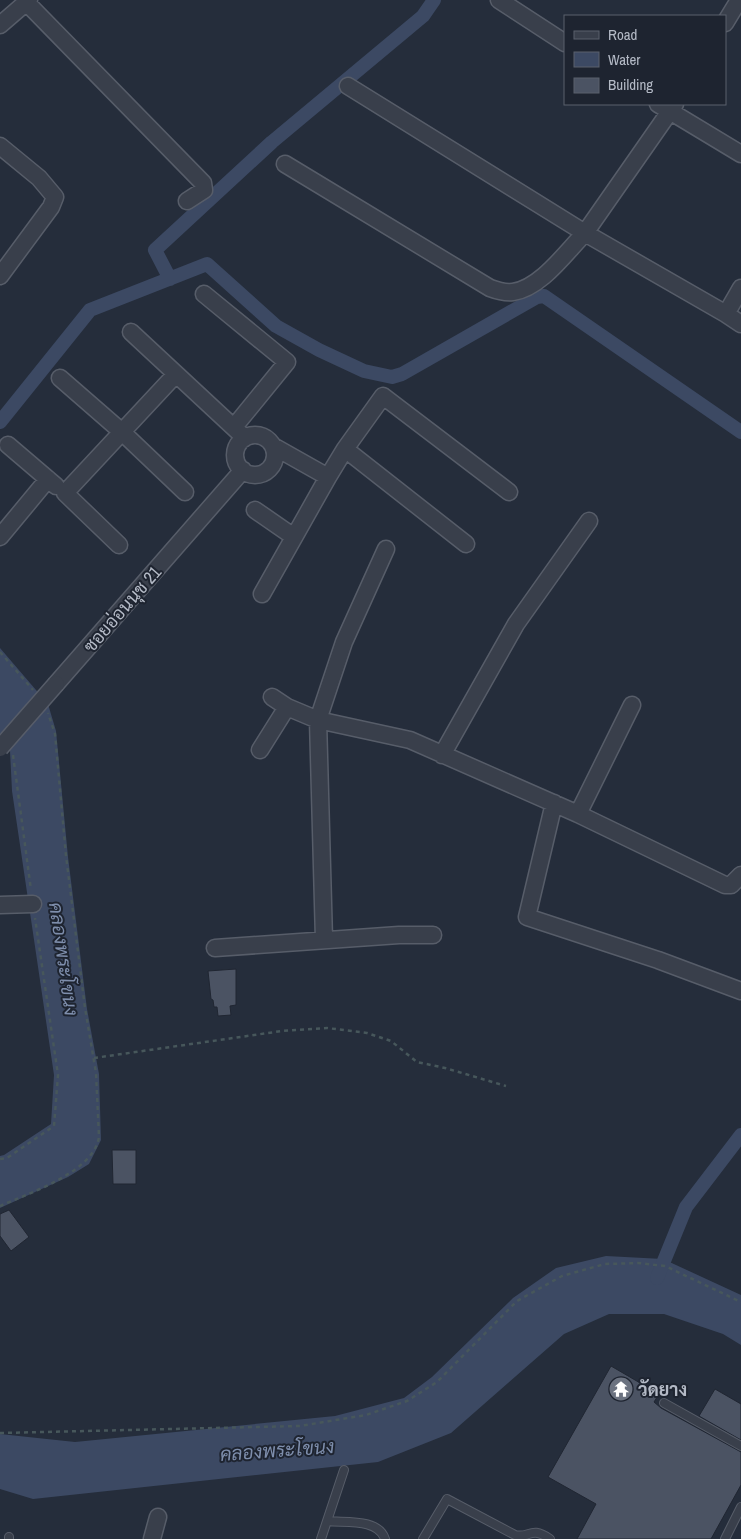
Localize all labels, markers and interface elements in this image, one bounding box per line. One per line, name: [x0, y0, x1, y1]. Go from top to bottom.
legend: [564, 15, 726, 105]
text: Road: [608, 24, 637, 45]
text: Water: [608, 49, 640, 70]
text: Building: [608, 74, 653, 95]
street label: ซอยอ่อนนุช 21: [77, 560, 167, 658]
water label: คลองพระโขนง: [43, 900, 85, 1018]
temple icon: วัดยาง: [608, 1376, 634, 1402]
place label: วัดยาง: [638, 1377, 687, 1402]
water label: คลองพระโขนง: [219, 1433, 335, 1467]

